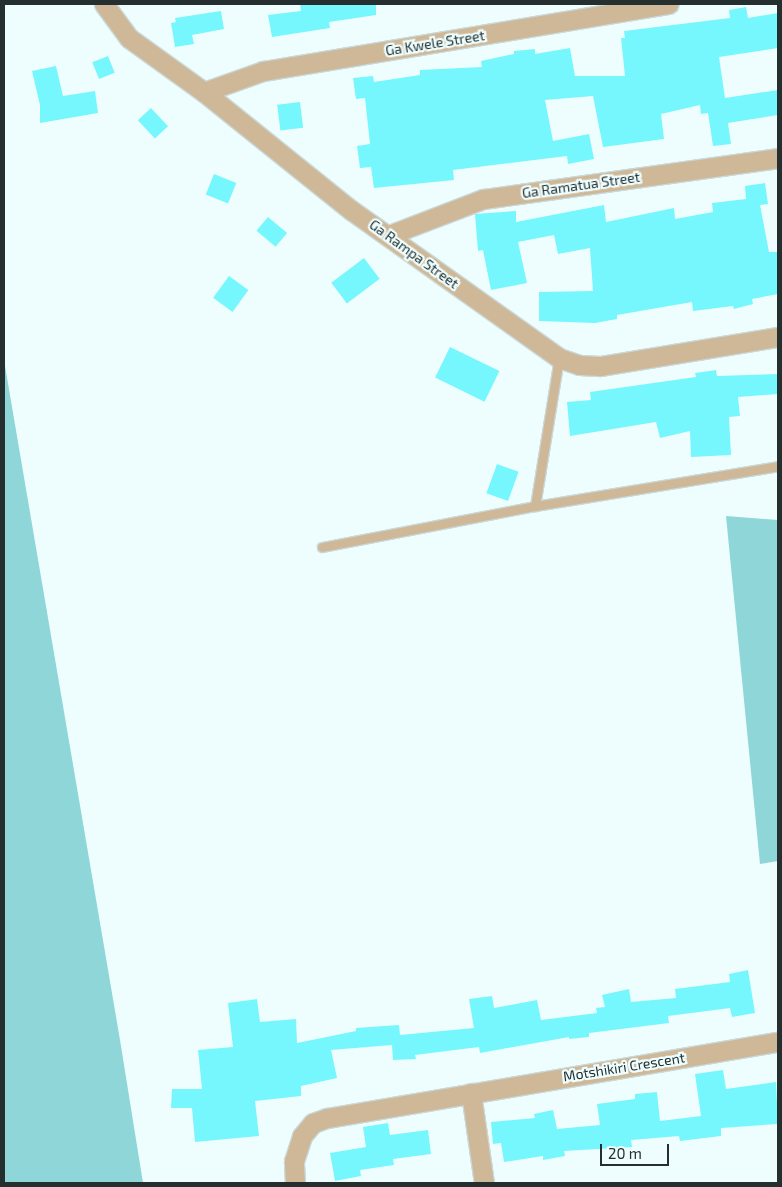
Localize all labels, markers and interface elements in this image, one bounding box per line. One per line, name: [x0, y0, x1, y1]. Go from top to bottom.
street label: Ga Kwele Street: [384, 27, 486, 59]
street label: Ga Ramatua Street: [521, 168, 641, 202]
street label: Ga Rampa Street: [366, 216, 462, 292]
street label: Motshikiri Crescent: [562, 1049, 686, 1085]
scale bar: [602, 1134, 671, 1166]
text: 20 m: [608, 1144, 642, 1162]

